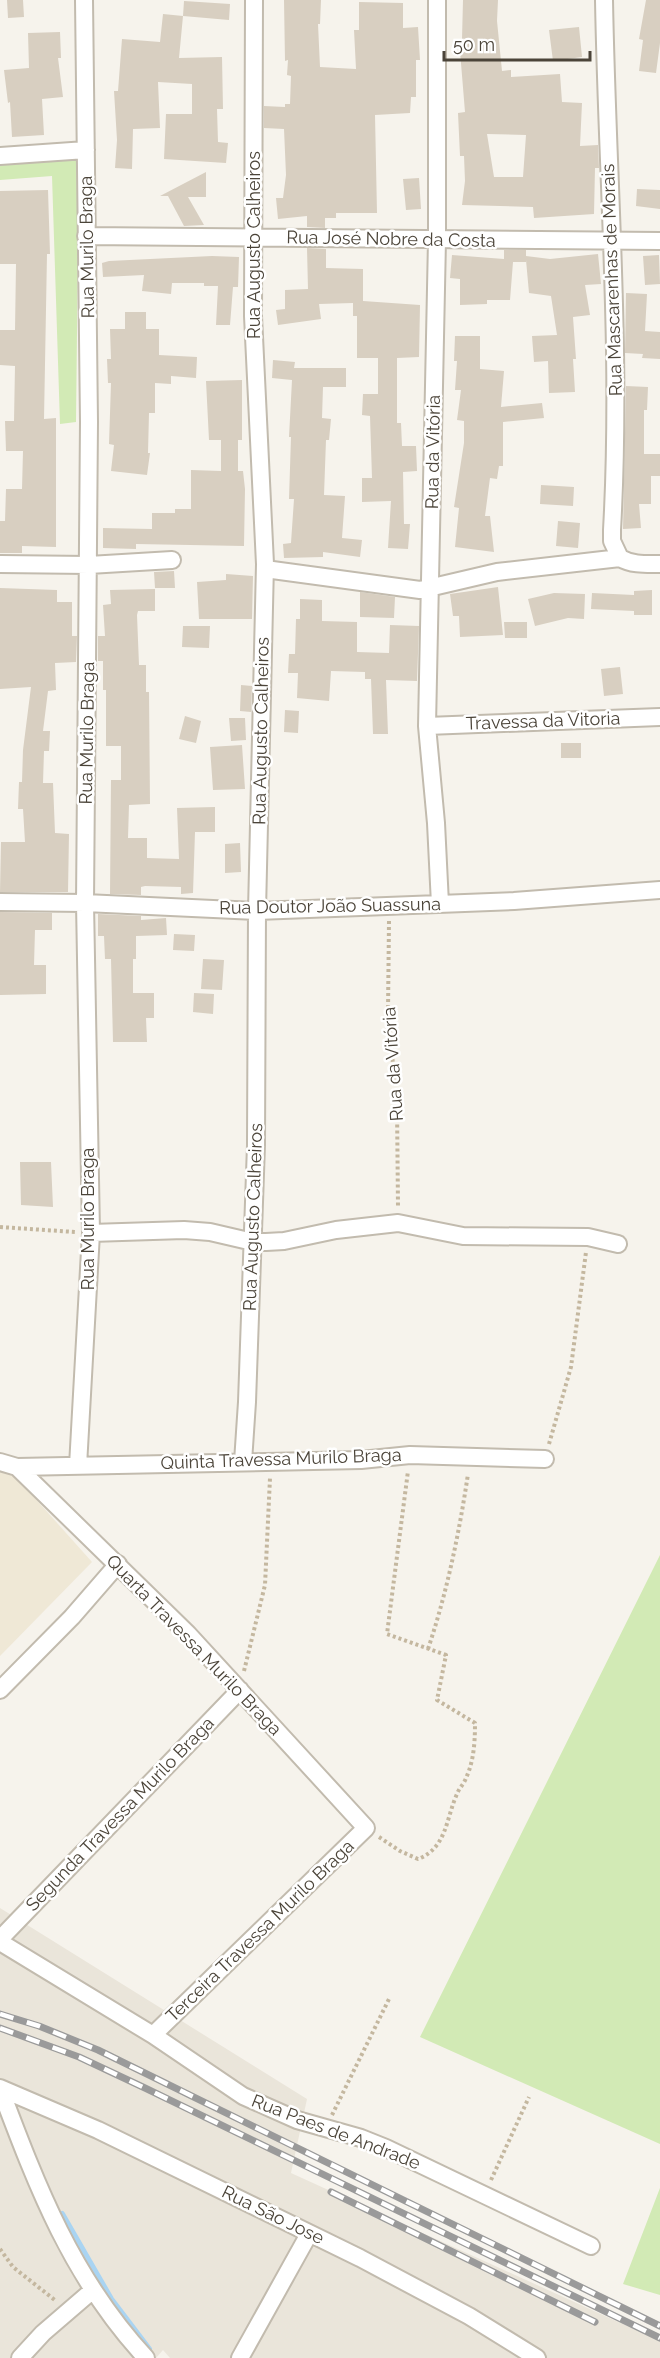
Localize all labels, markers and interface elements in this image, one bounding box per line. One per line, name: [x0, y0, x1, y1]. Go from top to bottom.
scale bar: [444, 24, 590, 62]
text: 50 m: [453, 34, 495, 55]
street label: Rua Augusto Calheiros: [243, 151, 264, 339]
street label: Rua Mascarenhas de Morais: [597, 163, 626, 397]
street label: Rua Murilo Braga: [75, 176, 98, 319]
street label: Rua José Nobre da Costa: [286, 226, 496, 251]
street label: Rua da Vitória: [421, 395, 444, 509]
street label: Rua Augusto Calheiros: [248, 637, 273, 825]
street label: Rua Murilo Braga: [75, 661, 98, 804]
street label: Travessa da Vitoria: [465, 707, 621, 734]
street label: Rua Doutor João Suassuna: [219, 893, 441, 918]
street label: Rua da Vitória: [378, 1006, 407, 1122]
street label: Rua Augusto Calheiros: [239, 1122, 266, 1311]
street label: Rua Murilo Braga: [77, 1148, 98, 1290]
street label: Quinta Travessa Murilo Braga: [160, 1444, 402, 1473]
street label: Quarta Travessa Murilo Braga: [102, 1550, 286, 1739]
street label: Segunda Travessa Murilo Braga: [21, 1712, 218, 1915]
street label: Terceira Travessa Murilo Braga: [161, 1835, 358, 2026]
street label: Rua Paes de Andrade: [249, 2090, 424, 2174]
street label: Rua São Jose: [219, 2181, 328, 2248]

